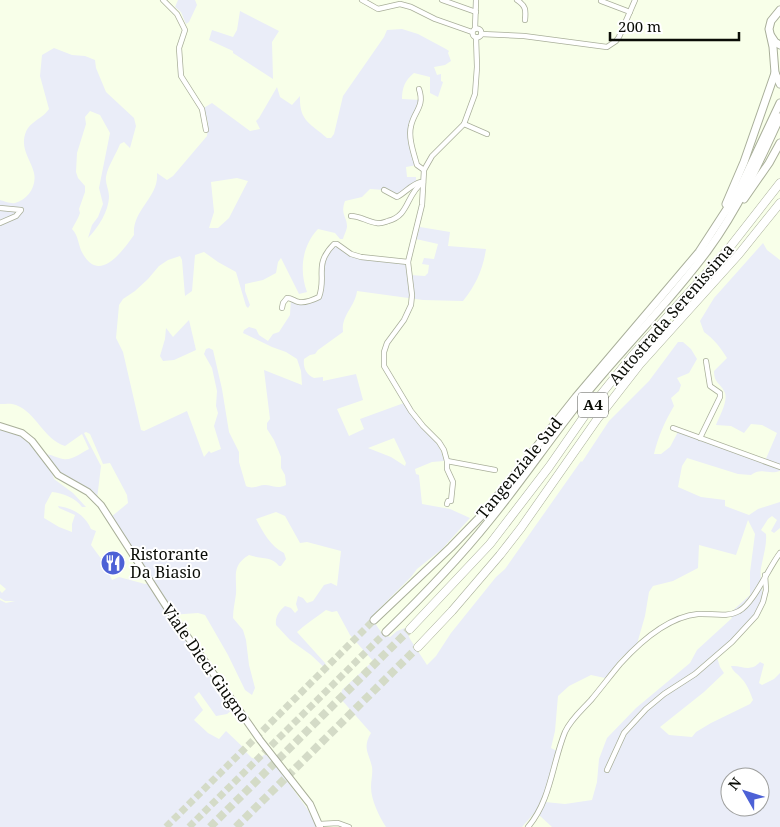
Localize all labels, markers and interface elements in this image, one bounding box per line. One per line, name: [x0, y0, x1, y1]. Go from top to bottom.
scale bar: [610, 10, 739, 42]
text: 200 m: [618, 16, 661, 36]
street label: Autostrada Serenissima: [603, 239, 739, 389]
road number: A4: [578, 392, 608, 418]
street label: Tangenziale Sud: [471, 412, 567, 523]
place label: Ristorante Da Biasio: [130, 543, 208, 583]
restaurant icon: Ristorante Da Biasio: [100, 550, 126, 576]
street label: Viale Dieci Giugno: [157, 599, 255, 727]
north arrow: [720, 767, 770, 817]
text: N: [724, 773, 745, 794]

